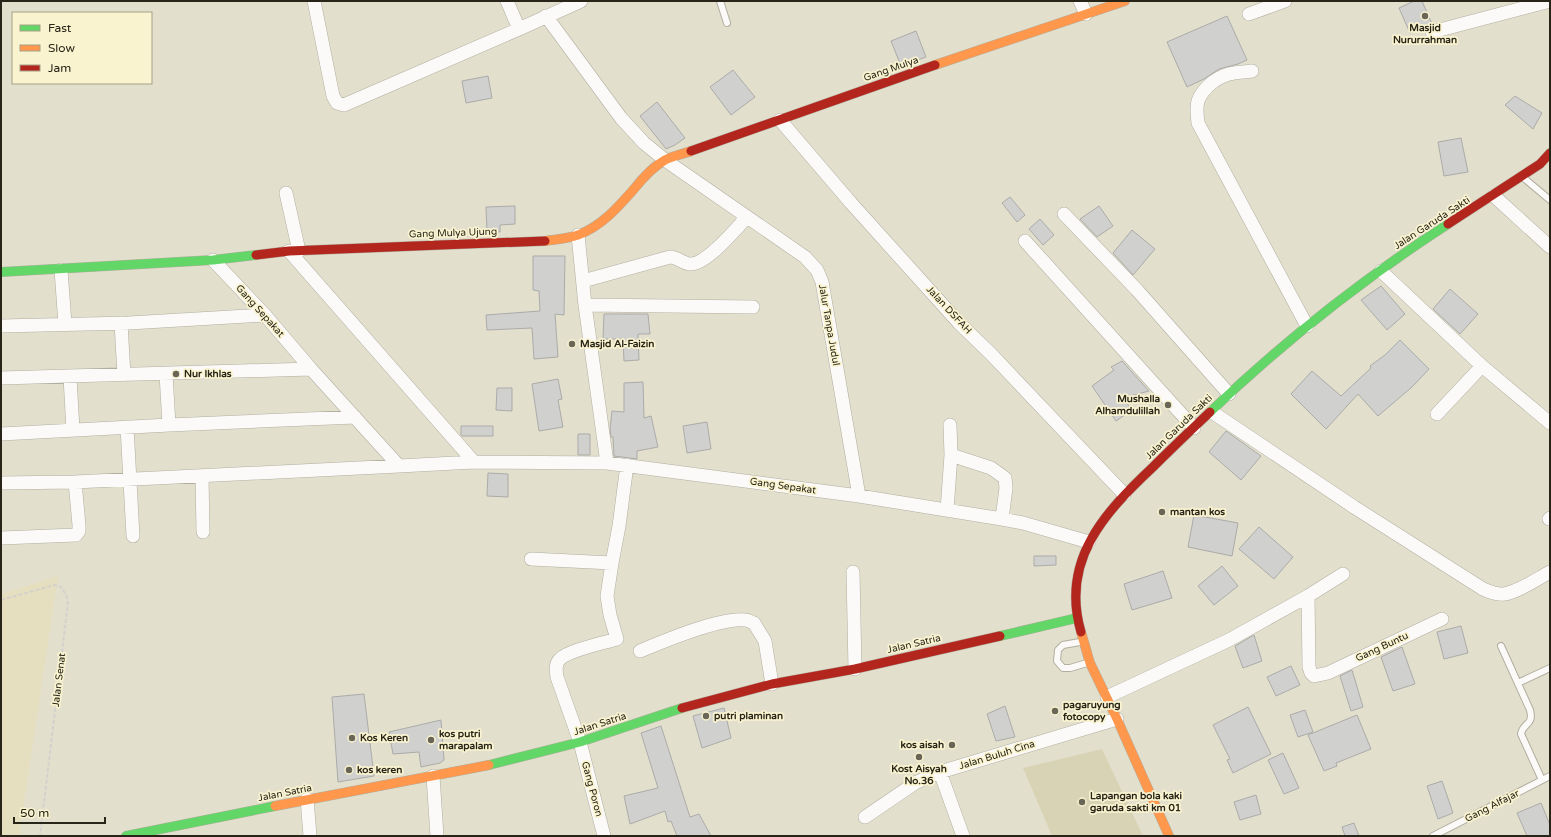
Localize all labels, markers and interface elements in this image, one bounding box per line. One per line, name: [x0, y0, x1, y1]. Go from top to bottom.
marker: Masjid Nururrahman: [1420, 11, 1430, 21]
legend: [12, 12, 152, 84]
text: Fast: [48, 21, 72, 35]
place label: Masjid Nururrahman: [1393, 22, 1457, 46]
text: Slow: [48, 41, 75, 55]
street label: Gang Mulya: [862, 54, 920, 84]
text: Jam: [48, 61, 71, 75]
street label: Jalan Garuda Sakti: [1392, 194, 1472, 252]
street label: Gang Mulya Ujung: [409, 225, 497, 241]
street label: Gang Sepakat: [233, 282, 287, 340]
street label: Jalur Tanpa Judul: [816, 283, 842, 367]
street label: Jalan DSFAH: [924, 283, 974, 337]
place label: Masjid Al-Faizin: [580, 338, 654, 350]
marker: Masjid Al-Faizin: [567, 339, 577, 349]
place label: Nur Ikhlas: [184, 368, 232, 380]
marker: Nur Ikhlas: [171, 369, 181, 379]
street label: Jalan Garuda Sakti: [1143, 392, 1215, 462]
place label: Mushalla Alhamdulillah: [1095, 393, 1160, 417]
marker: Mushalla Alhamdulillah: [1163, 400, 1173, 410]
street label: Gang Sepakat: [749, 475, 817, 497]
place label: mantan kos: [1170, 506, 1225, 518]
marker: mantan kos: [1157, 507, 1167, 517]
street label: Gang Buntu: [1354, 630, 1410, 664]
street label: Jalan Satria: [886, 632, 942, 656]
street label: Jalan Senat: [50, 652, 68, 708]
place label: pagaruyung fotocopy: [1062, 699, 1121, 723]
marker: pagaruyung fotocopy: [1050, 706, 1060, 716]
street label: Jalan Satria: [572, 710, 628, 738]
place label: putri plaminan: [714, 710, 783, 722]
marker: putri plaminan: [701, 711, 711, 721]
place label: kos putri marapalam: [439, 728, 492, 752]
place label: Kos Keren: [360, 732, 408, 744]
marker: Kos Keren: [347, 733, 357, 743]
marker: kos putri marapalam: [426, 735, 436, 745]
street label: Jalan Buluh Cina: [958, 738, 1036, 772]
place label: kos aisah: [901, 739, 944, 751]
marker: kos aisah: [947, 740, 957, 750]
marker: Kost Aisyah No.36: [914, 752, 924, 762]
street label: Gang Poron: [579, 760, 605, 818]
place label: Kost Aisyah No.36: [891, 763, 947, 787]
place label: kos keren: [357, 764, 402, 776]
marker: kos keren: [344, 765, 354, 775]
street label: Jalan Satria: [257, 782, 313, 804]
street label: Gang Alfajar: [1463, 787, 1521, 825]
place label: Lapangan bola kaki garuda sakti km 01: [1090, 790, 1183, 814]
marker: Lapangan bola kaki garuda sakti km 01: [1077, 797, 1087, 807]
scale bar: [14, 799, 105, 825]
text: 50 m: [20, 806, 49, 820]

